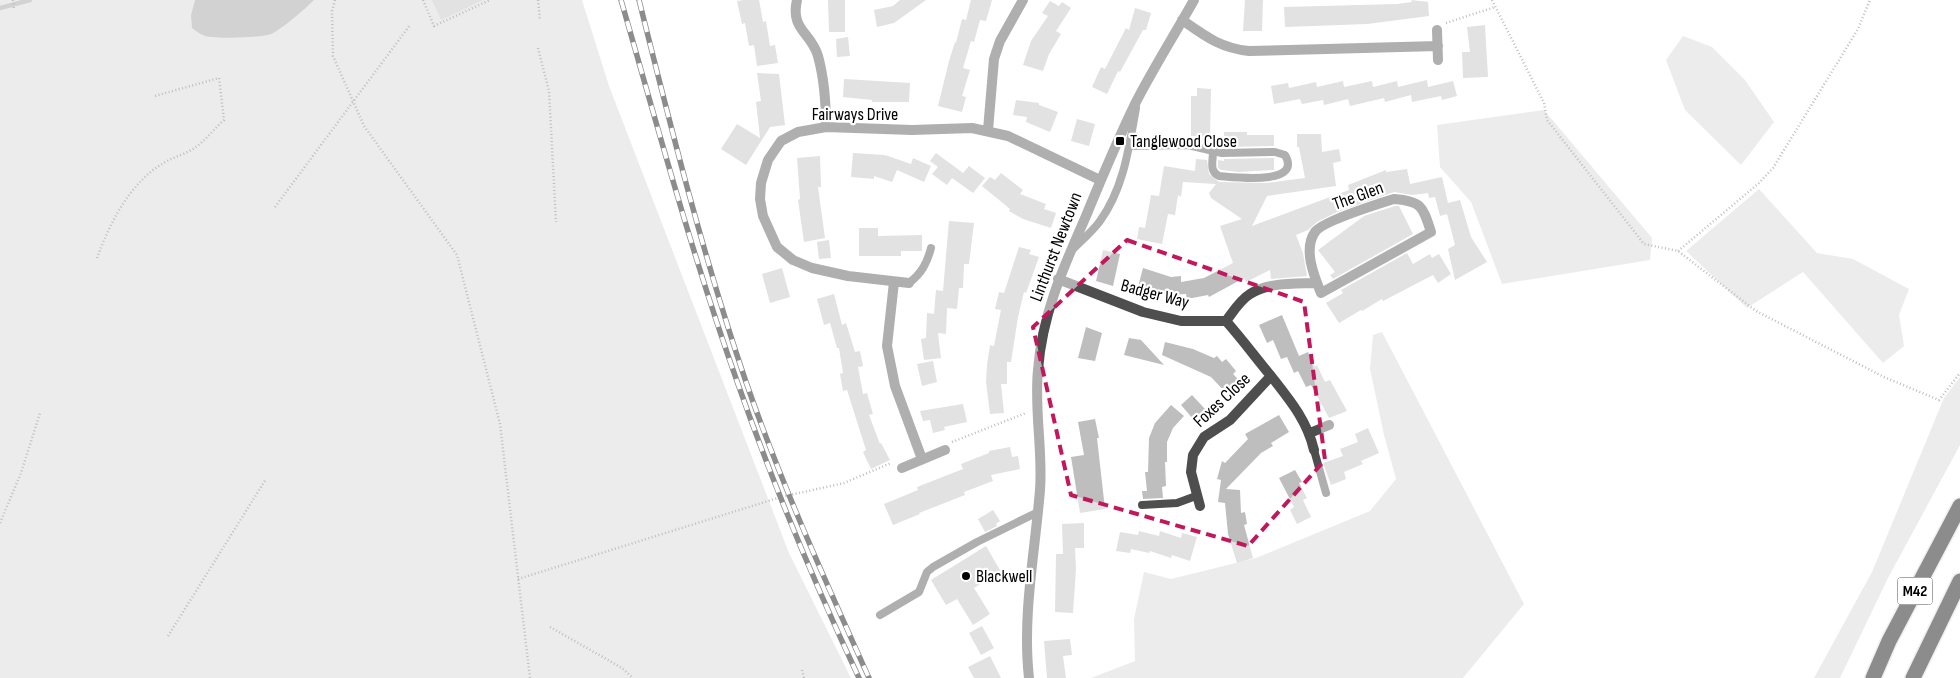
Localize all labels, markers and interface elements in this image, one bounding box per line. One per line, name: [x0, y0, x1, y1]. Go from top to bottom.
street label: Fairways Drive: [812, 104, 898, 125]
place label: Tanglewood Close: [1130, 131, 1237, 152]
marker: Tanglewood Close: [1114, 135, 1126, 147]
street label: The Glen: [1330, 177, 1386, 215]
street label: Linthurst Newtown: [1026, 189, 1086, 305]
street label: Badger Way: [1119, 275, 1192, 313]
street label: Foxes Close: [1189, 368, 1255, 432]
place label: Blackwell: [976, 566, 1032, 587]
marker: Blackwell: [960, 570, 972, 582]
road number: M42: [1898, 578, 1932, 604]

